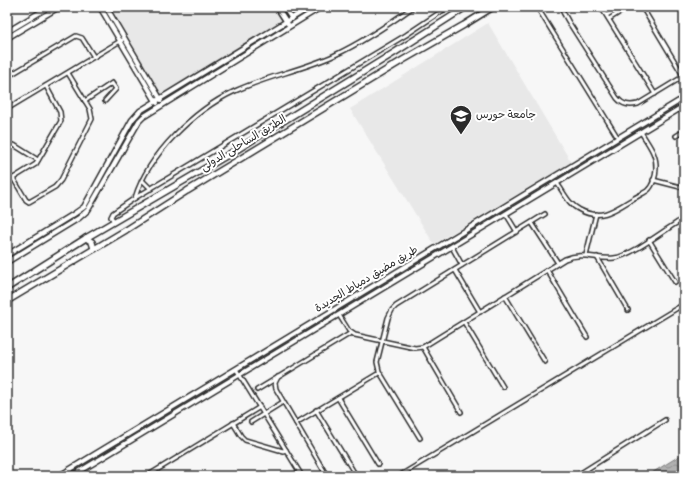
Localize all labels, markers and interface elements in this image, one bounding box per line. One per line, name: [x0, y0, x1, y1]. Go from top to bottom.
school or university icon: جامعة حورس: [448, 103, 474, 136]
place label: جامعة حورس: [476, 109, 536, 122]
street label: الطريق الساحلى الدولى: [199, 113, 289, 174]
street label: طريق مضيق دمياط الجديدة: [313, 244, 421, 316]

